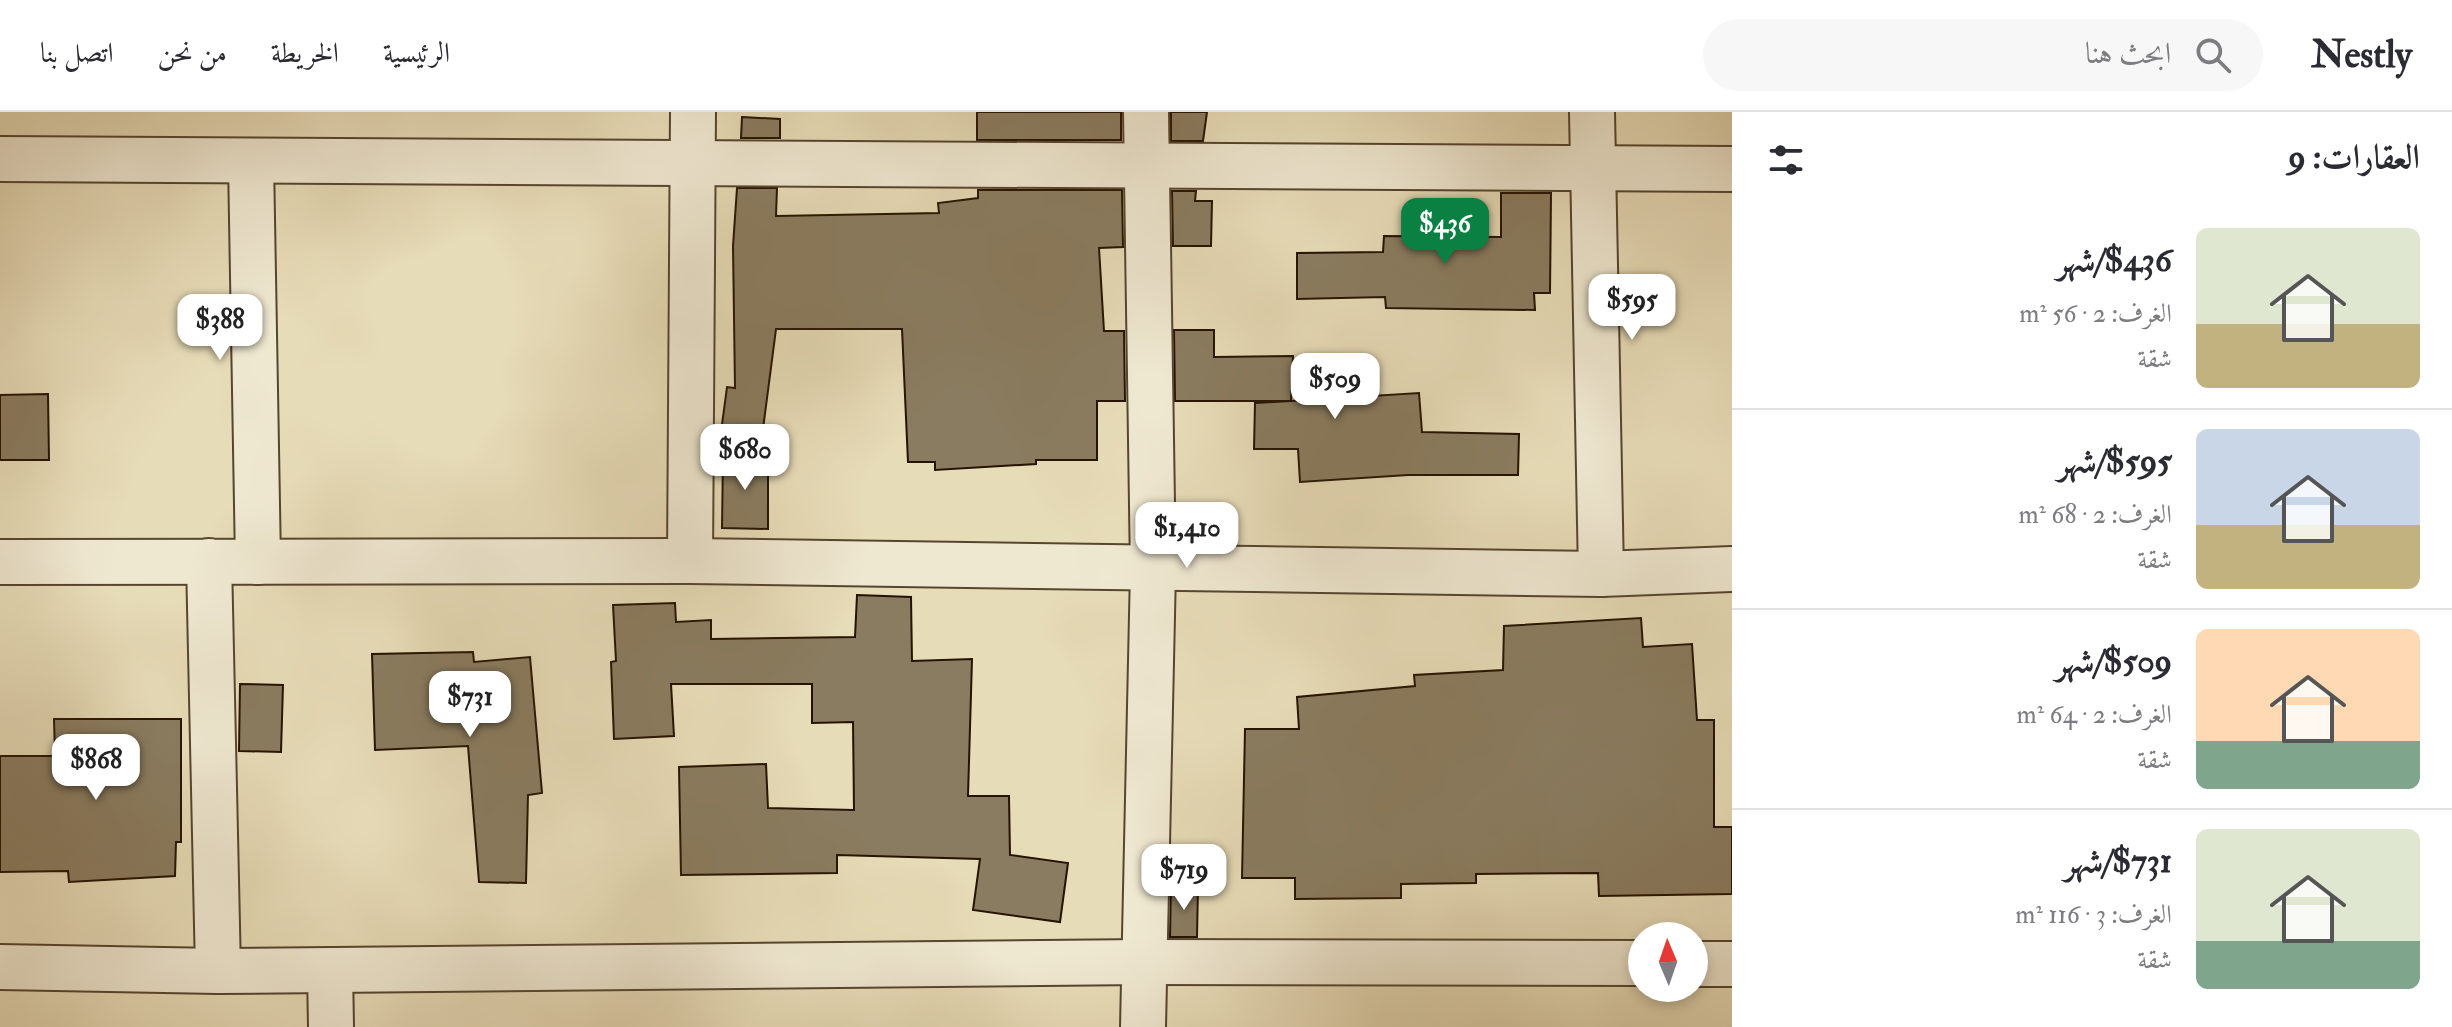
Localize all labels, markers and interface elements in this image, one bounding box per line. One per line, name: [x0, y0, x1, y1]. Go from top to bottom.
search box: [1703, 19, 2263, 91]
text: Nestly: [2311, 31, 2412, 79]
icon: search: [2191, 33, 2235, 77]
text: ابحث هنا: [2085, 35, 2171, 72]
text: اتصل بنا: [40, 36, 114, 71]
text: من نحن: [158, 36, 227, 71]
text: الخريطة: [271, 36, 339, 71]
text: الرئيسية: [383, 36, 450, 71]
text: العقارات: 9: [2288, 136, 2420, 179]
icon: filters: [1764, 138, 1808, 182]
pin: $436: [1398, 198, 1492, 266]
text: $436: [1419, 208, 1471, 240]
text: $436/شهر: [2056, 239, 2172, 282]
icon: home: [2260, 260, 2356, 356]
pin: $595: [1585, 274, 1679, 342]
text: $595: [1607, 284, 1657, 316]
pin: $388: [173, 294, 267, 362]
text: الغرف: 2 · 56 m²: [2019, 298, 2172, 330]
text: $388: [195, 304, 245, 336]
text: شقة: [2138, 343, 2172, 375]
pin: $509: [1288, 353, 1382, 421]
text: $509: [1309, 363, 1361, 395]
pin: $680: [698, 424, 792, 492]
text: $680: [718, 434, 772, 466]
text: $595/شهر: [2058, 440, 2172, 483]
icon: home: [2260, 461, 2356, 557]
text: الغرف: 2 · 68 m²: [2018, 499, 2172, 531]
pin: $1,410: [1122, 502, 1252, 570]
text: $1,410: [1153, 512, 1221, 544]
text: شقة: [2138, 544, 2172, 576]
text: $509/شهر: [2055, 640, 2172, 683]
icon: home: [2260, 661, 2356, 757]
pin: $731: [423, 671, 517, 739]
text: $731: [447, 681, 493, 713]
text: الغرف: 2 · 64 m²: [2017, 699, 2172, 731]
pin: $868: [49, 734, 143, 802]
text: $868: [70, 744, 122, 776]
text: شقة: [2138, 744, 2172, 776]
text: $731/شهر: [2064, 840, 2172, 883]
pin: $719: [1137, 844, 1231, 912]
text: $719: [1159, 854, 1209, 886]
icon: home: [2260, 861, 2356, 957]
text: الغرف: 3 · 116 m²: [2015, 899, 2172, 931]
north arrow: [1628, 922, 1708, 1002]
map controls: [1628, 922, 1708, 1002]
text: شقة: [2138, 944, 2172, 976]

